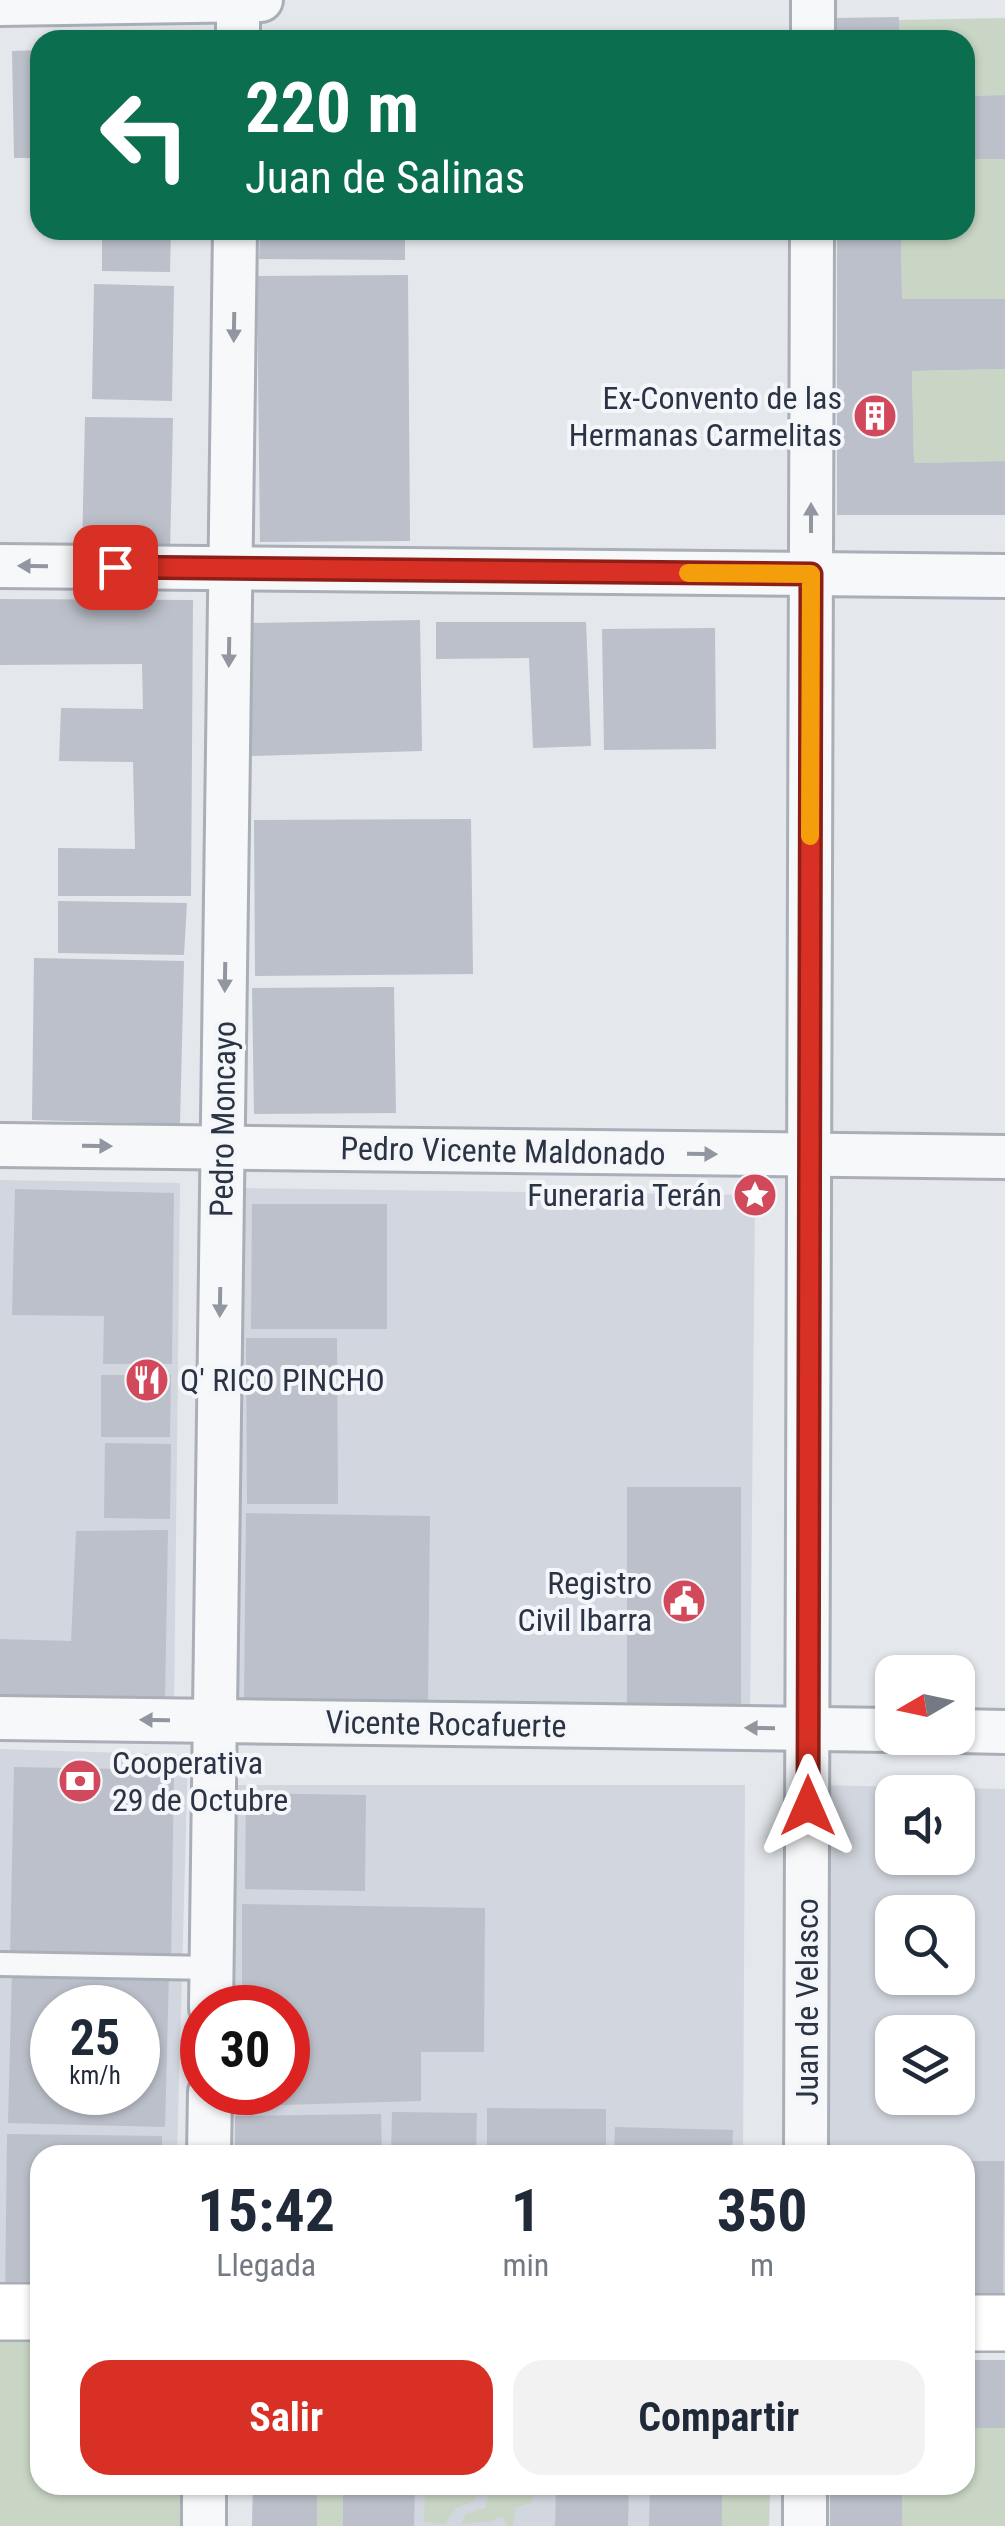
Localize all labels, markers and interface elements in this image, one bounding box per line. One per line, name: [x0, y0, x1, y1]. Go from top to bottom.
text: 220 m: [245, 67, 419, 149]
icon: left: [80, 70, 210, 200]
text: Juan de Salinas: [245, 151, 525, 204]
one-way arrow: [225, 312, 241, 344]
place label: Ex-Convento de las Hermanas Carmelitas: [569, 379, 842, 454]
building icon: Ex-Convento de las Hermanas Carmelitas: [852, 393, 898, 439]
one-way arrow: [803, 501, 819, 533]
pin: [73, 525, 158, 610]
icon: arrive: [88, 540, 143, 595]
one-way arrow: [16, 558, 48, 574]
one-way arrow: [221, 637, 237, 669]
one-way arrow: [216, 962, 232, 994]
street label: Pedro Moncayo: [202, 1021, 244, 1217]
street label: Pedro Vicente Maldonado: [340, 1129, 666, 1173]
one-way arrow: [82, 1139, 114, 1155]
one-way arrow: [687, 1146, 719, 1162]
place icon: Funeraria Terán: [732, 1172, 778, 1218]
place label: Funeraria Terán: [527, 1176, 722, 1214]
one-way arrow: [212, 1287, 228, 1319]
restaurant icon: Q' RICO PINCHO: [124, 1357, 170, 1403]
place label: Q' RICO PINCHO: [180, 1361, 385, 1399]
place label: Registro Civil Ibarra: [517, 1564, 652, 1639]
public building icon: Registro Civil Ibarra: [661, 1578, 707, 1624]
north arrow: [875, 1655, 975, 1755]
map controls: [875, 1655, 975, 2115]
street label: Vicente Rocafuerte: [325, 1703, 567, 1745]
one-way arrow: [139, 1712, 171, 1728]
one-way arrow: [744, 1720, 776, 1736]
place label: Cooperativa 29 de Octubre: [112, 1744, 288, 1819]
position arrow: [756, 1754, 860, 1858]
bank icon: Cooperativa 29 de Octubre: [57, 1758, 103, 1804]
button: sound: [875, 1775, 975, 1875]
button: search: [875, 1895, 975, 1995]
street label: Juan de Velasco: [788, 1898, 826, 2106]
speed limit sign: 30: [180, 1985, 310, 2115]
text: 25: [70, 2009, 120, 2067]
button: layers: [875, 2015, 975, 2115]
text: km/h: [69, 2061, 121, 2090]
text: 15:42: [197, 2175, 335, 2246]
text: 1: [511, 2175, 541, 2246]
text: 350: [717, 2175, 808, 2246]
text: Llegada: [216, 2246, 316, 2284]
text: min: [502, 2246, 549, 2284]
text: m: [750, 2246, 774, 2284]
button: Salir: [80, 2360, 493, 2475]
button: Compartir: [513, 2360, 925, 2475]

